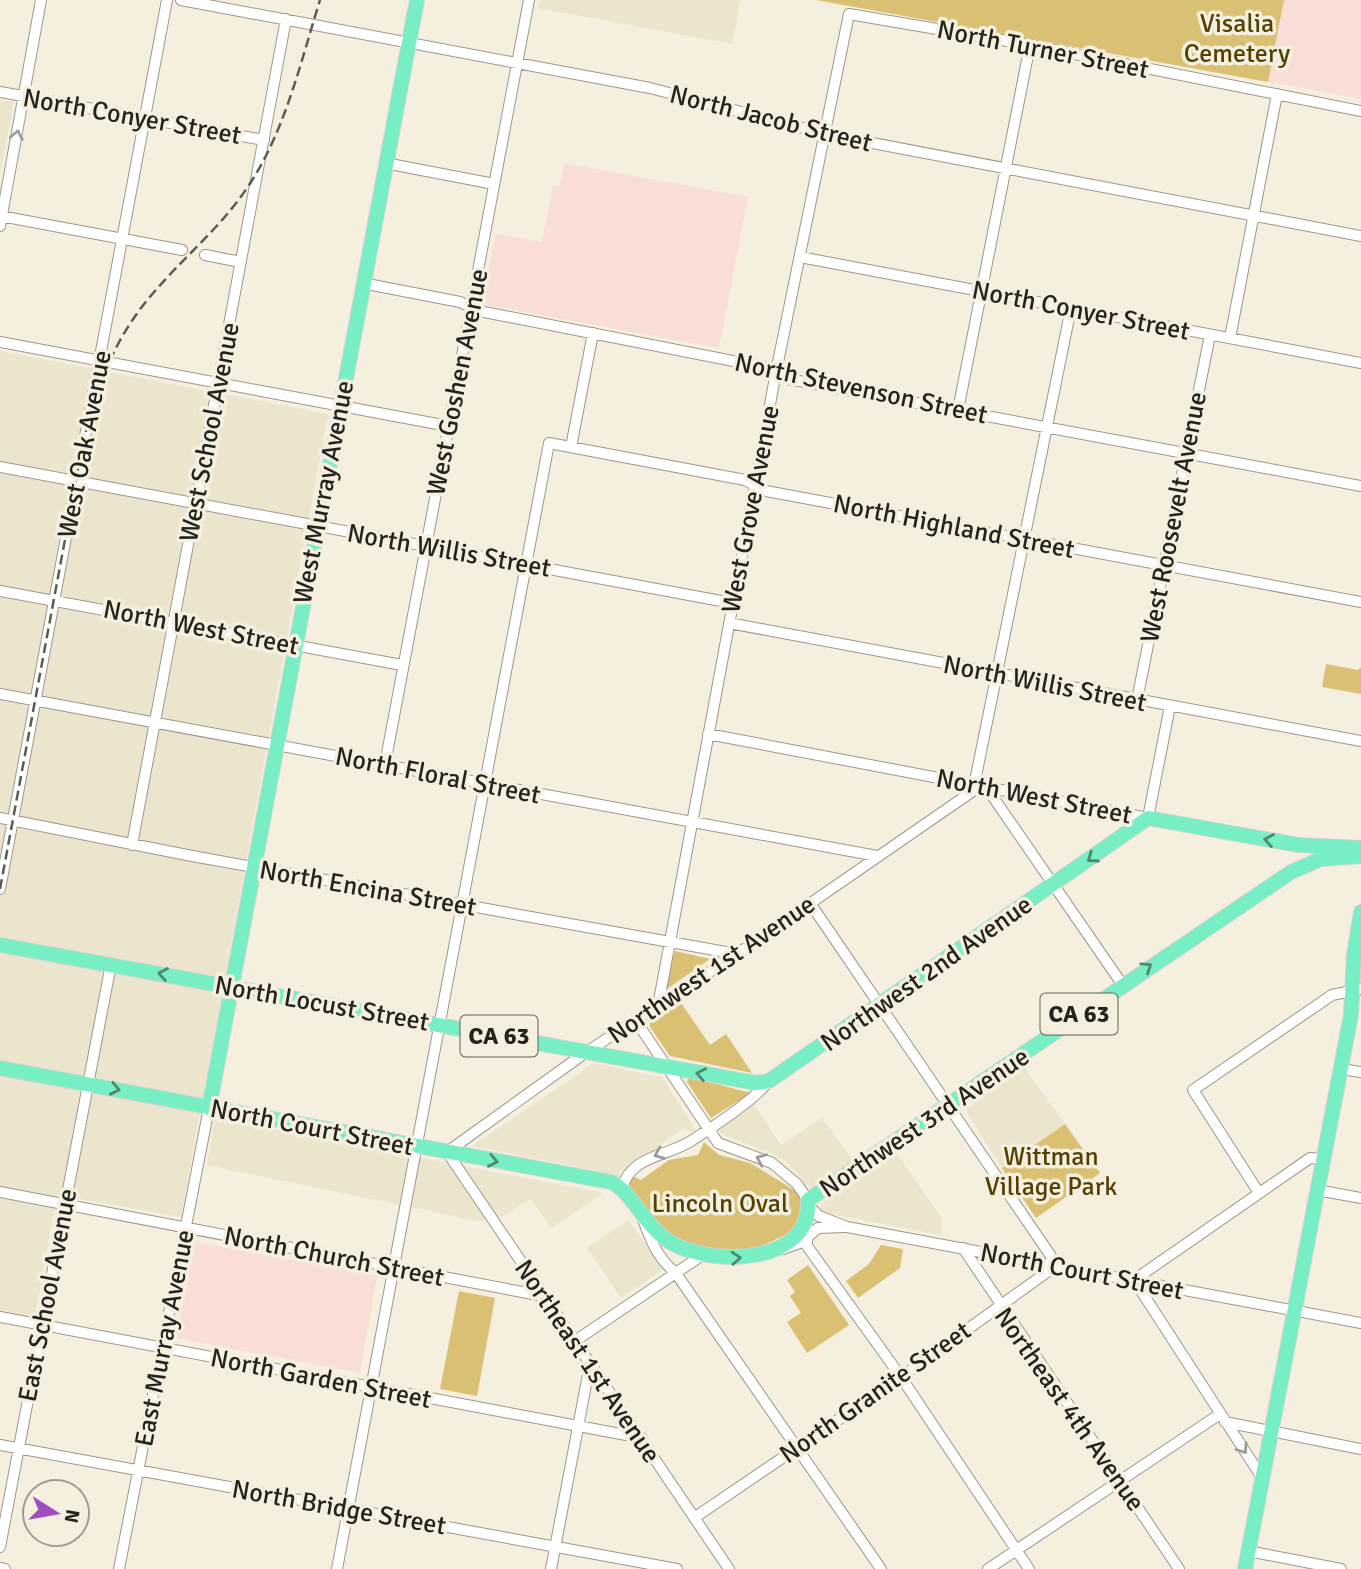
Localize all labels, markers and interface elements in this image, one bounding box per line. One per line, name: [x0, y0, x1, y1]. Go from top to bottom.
park label: Visalia Cemetery: [1184, 8, 1290, 70]
street label: North Turner Street: [934, 14, 1151, 86]
street label: North Jacob Street: [666, 78, 875, 160]
street label: North Conyer Street: [20, 82, 243, 152]
one-way arrow: [9, 129, 24, 141]
street label: West Goshen Avenue: [420, 266, 496, 498]
street label: North Conyer Street: [969, 274, 1192, 348]
street label: West School Avenue: [173, 320, 247, 545]
street label: North Stevenson Street: [732, 347, 990, 431]
street label: West Oak Avenue: [51, 348, 119, 541]
street label: West Murray Avenue: [287, 378, 361, 606]
street label: West Roosevelt Avenue: [1134, 389, 1214, 645]
street label: West Grove Avenue: [715, 403, 787, 616]
street label: North Highland Street: [830, 488, 1077, 566]
street label: North Willis Street: [345, 517, 553, 585]
street label: North West Street: [100, 593, 301, 663]
street label: North Willis Street: [941, 649, 1149, 719]
street label: North Floral Street: [332, 740, 543, 812]
street label: North West Street: [933, 762, 1134, 832]
one-way arrow: [1263, 833, 1275, 848]
one-way arrow: [1087, 849, 1100, 862]
street label: North Encina Street: [257, 854, 479, 924]
street label: Northwest 1st Avenue: [602, 889, 821, 1051]
street label: Northwest 2nd Avenue: [815, 889, 1038, 1059]
one-way arrow: [1139, 963, 1152, 975]
one-way arrow: [157, 967, 169, 982]
street label: North Locust Street: [212, 969, 432, 1039]
road number: CA 63: [1040, 994, 1118, 1034]
road number: CA 63: [461, 1016, 538, 1056]
street label: Northwest 3rd Avenue: [814, 1041, 1035, 1205]
one-way arrow: [695, 1067, 707, 1082]
one-way arrow: [109, 1081, 121, 1096]
street label: North Court Street: [208, 1093, 416, 1163]
park label: Wittman Village Park: [985, 1141, 1117, 1203]
one-way arrow: [654, 1146, 666, 1160]
one-way arrow: [487, 1153, 499, 1168]
one-way arrow: [756, 1153, 768, 1167]
street label: East School Avenue: [12, 1186, 84, 1404]
park label: Lincoln Oval: [651, 1188, 789, 1220]
street label: North Church Street: [221, 1220, 446, 1294]
street label: East Murray Avenue: [128, 1227, 202, 1449]
street label: North Court Street: [978, 1237, 1186, 1307]
one-way arrow: [731, 1251, 742, 1266]
street label: Northeast 1st Avenue: [507, 1254, 667, 1469]
street label: Northeast 4th Avenue: [987, 1302, 1151, 1518]
street label: North Granite Street: [774, 1315, 977, 1471]
street label: North Garden Street: [208, 1342, 434, 1416]
one-way arrow: [1235, 1441, 1247, 1454]
street label: North Bridge Street: [229, 1473, 448, 1543]
north arrow: [21, 1478, 91, 1548]
text: N: [59, 1507, 85, 1525]

